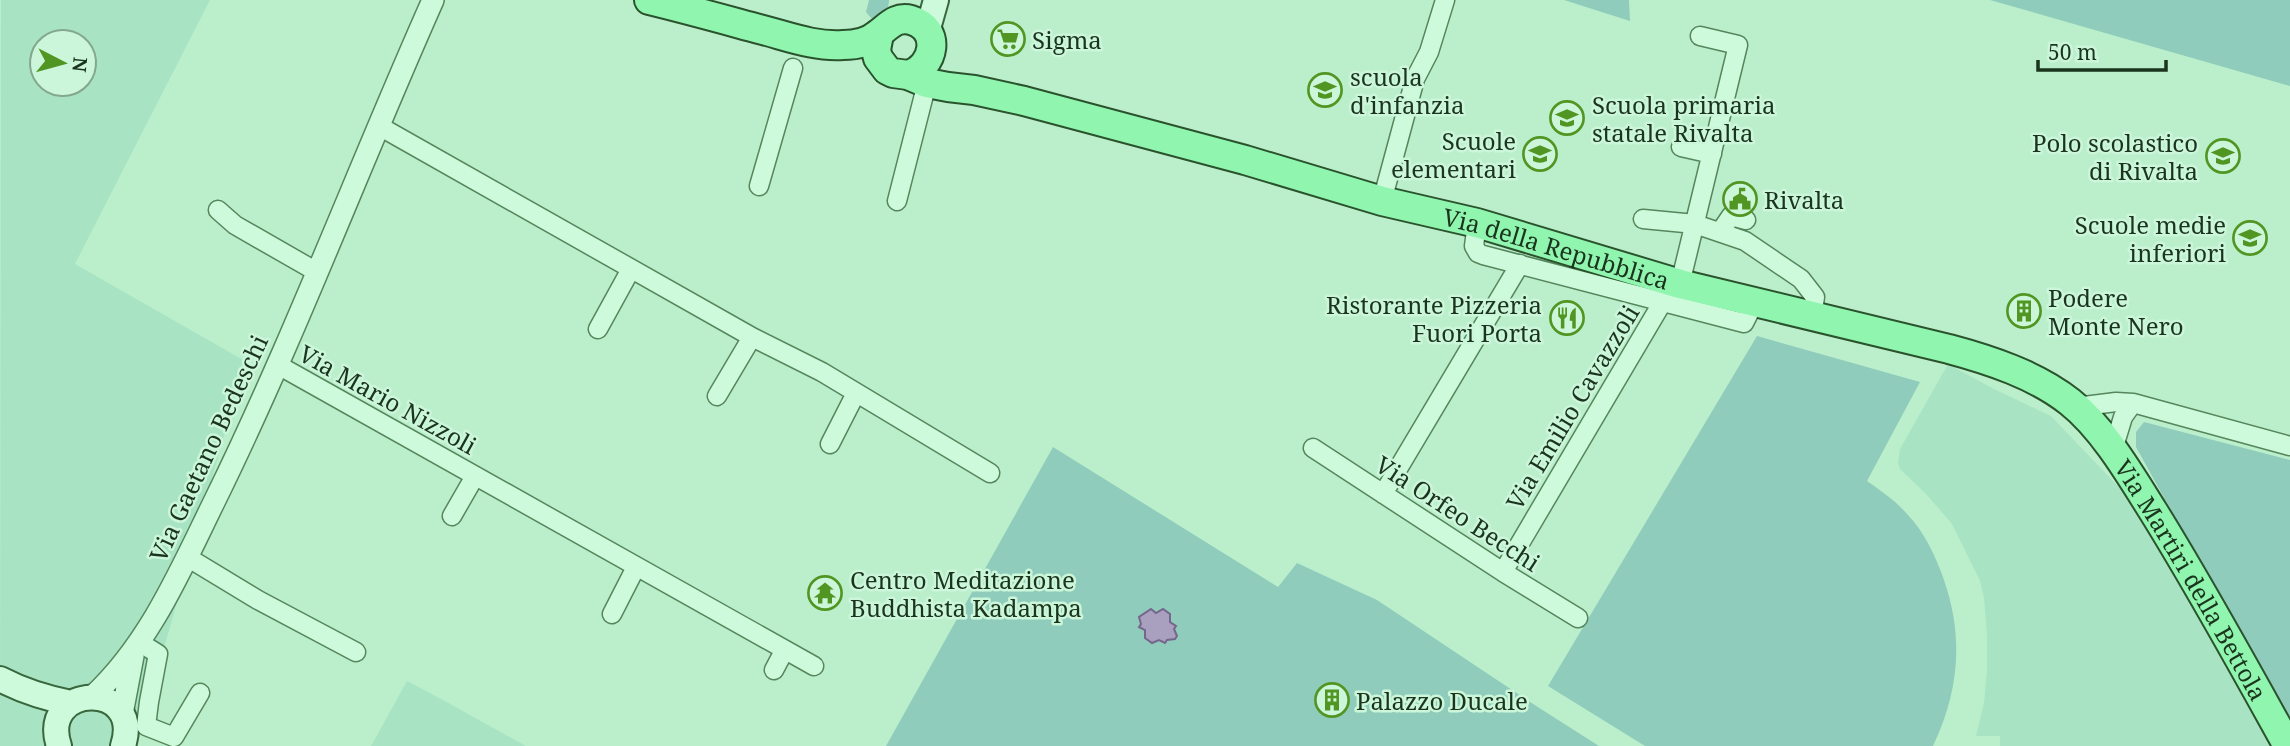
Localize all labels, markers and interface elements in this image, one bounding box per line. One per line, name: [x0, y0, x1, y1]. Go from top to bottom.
supermarket icon: Sigma: [989, 20, 1027, 58]
place label: Sigma: [1032, 23, 1102, 56]
north arrow: [28, 28, 98, 98]
scale bar: [2038, 28, 2166, 72]
text: 50 m: [2048, 38, 2097, 66]
text: N: [66, 56, 94, 74]
place label: scuola d'infanzia: [1350, 60, 1464, 121]
school or university icon: scuola d'infanzia: [1306, 71, 1344, 109]
place label: Scuola primaria statale Rivalta: [1592, 88, 1776, 149]
school or university icon: Scuola primaria statale Rivalta: [1548, 99, 1586, 137]
place label: Scuole elementari: [1391, 124, 1516, 185]
place label: Polo scolastico di Rivalta: [2032, 126, 2198, 187]
school or university icon: Scuole elementari: [1521, 135, 1559, 173]
school or university icon: Polo scolastico di Rivalta: [2204, 137, 2242, 175]
public building icon: Rivalta: [1721, 180, 1759, 218]
place label: Rivalta: [1764, 183, 1844, 216]
street label: Via della Repubblica: [1440, 199, 1674, 296]
place label: Scuole medie inferiori: [2075, 208, 2226, 269]
school or university icon: Scuole medie inferiori: [2231, 219, 2269, 257]
place label: Podere Monte Nero: [2048, 281, 2184, 342]
place label: Ristorante Pizzeria Fuori Porta: [1326, 288, 1542, 349]
building icon: Podere Monte Nero: [2005, 292, 2043, 330]
street label: Via Emilio Cavazzoli: [1498, 298, 1646, 515]
restaurant icon: Ristorante Pizzeria Fuori Porta: [1548, 299, 1586, 337]
street label: Via Gaetano Bedeschi: [141, 329, 275, 567]
street label: Via Mario Nizzoli: [293, 337, 483, 462]
street label: Via Orfeo Becchi: [1370, 448, 1547, 579]
street label: Via Martiri della Bettola: [2108, 452, 2276, 706]
place label: Centro Meditazione Buddhista Kadampa: [850, 563, 1082, 624]
temple icon: Centro Meditazione Buddhista Kadampa: [806, 574, 844, 612]
building icon: Palazzo Ducale: [1313, 681, 1351, 719]
place label: Palazzo Ducale: [1356, 684, 1528, 717]

